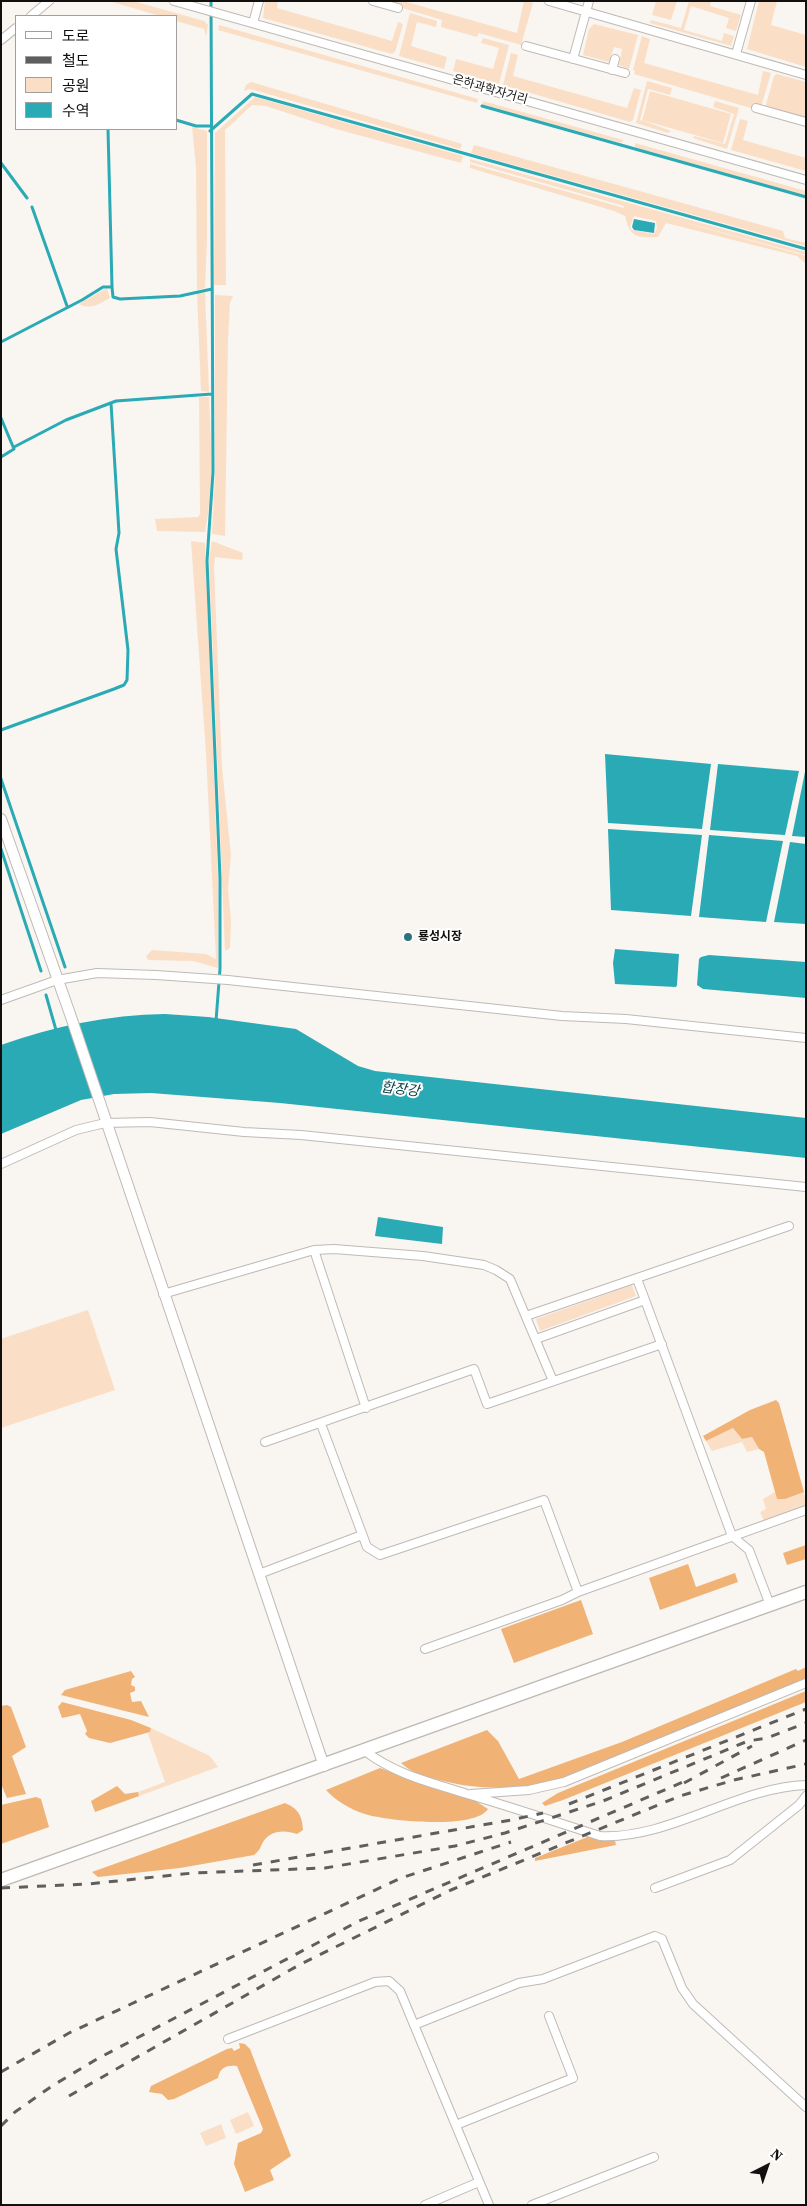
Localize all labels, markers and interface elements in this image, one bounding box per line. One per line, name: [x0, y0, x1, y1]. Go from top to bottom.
legend: [15, 15, 178, 130]
text: 도로: [62, 25, 90, 46]
text: 철도: [62, 50, 90, 71]
street label: 은하과학자거리: [451, 72, 529, 108]
text: 공원: [62, 75, 90, 96]
text: 수역: [62, 100, 90, 121]
place label: 룡성시장: [418, 930, 462, 944]
marker: 룡성시장: [402, 931, 414, 943]
water label: 합장강: [380, 1079, 420, 1101]
north arrow: [742, 2141, 792, 2191]
text: N: [766, 2144, 787, 2166]

